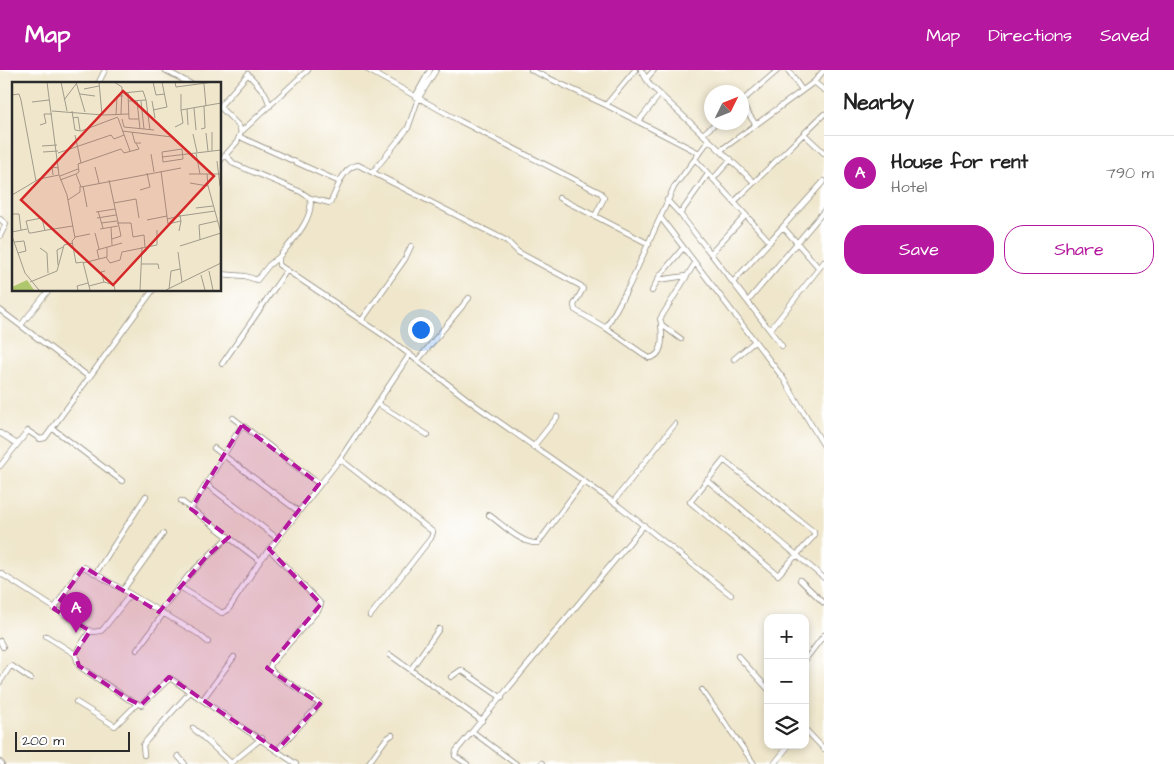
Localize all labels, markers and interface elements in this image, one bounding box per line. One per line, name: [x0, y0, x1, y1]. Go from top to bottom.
text: Map: [25, 18, 70, 52]
text: Map: [926, 23, 960, 48]
text: Directions: [988, 23, 1072, 48]
text: Saved: [1100, 23, 1149, 48]
inset map: [12, 82, 221, 291]
north arrow: [704, 85, 749, 130]
text: Nearby: [844, 88, 914, 117]
text: House for rent: [891, 149, 1028, 176]
text: A: [855, 162, 865, 184]
text: 790 m: [1106, 162, 1154, 184]
text: Hotel: [891, 176, 927, 198]
button: Save: [844, 225, 994, 274]
button: Share: [1004, 225, 1154, 274]
your location: [408, 317, 434, 343]
pin: A: [60, 592, 92, 633]
map controls: [764, 614, 809, 749]
button: +: [764, 614, 809, 659]
button: −: [764, 659, 809, 704]
button: layers: [764, 704, 809, 749]
scale bar: [15, 729, 130, 752]
text: 200 m: [22, 731, 64, 751]

